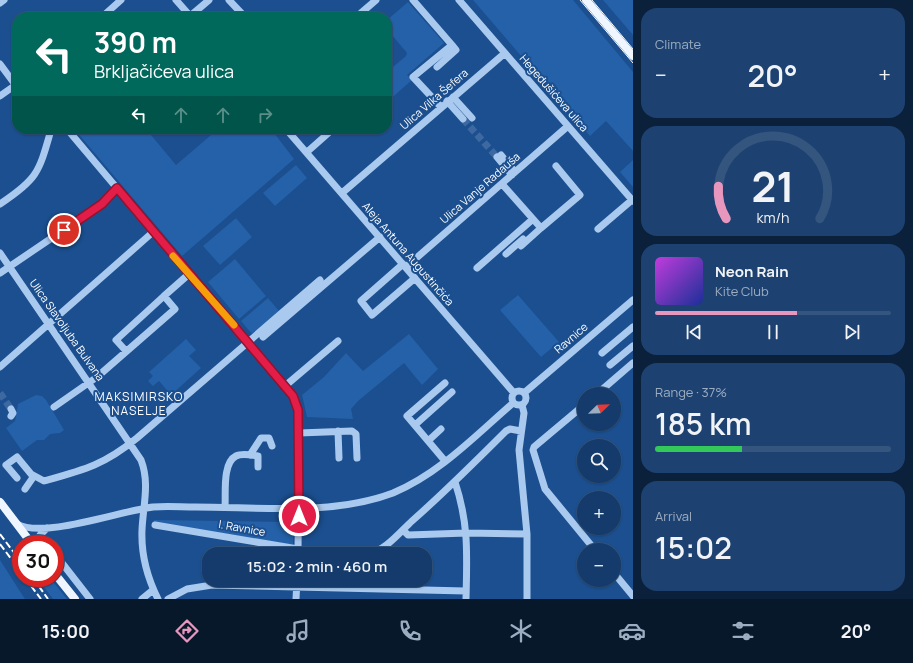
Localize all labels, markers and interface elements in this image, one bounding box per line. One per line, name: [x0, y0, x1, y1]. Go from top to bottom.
text: 390 m: [94, 23, 177, 61]
icon: left: [28, 28, 80, 80]
text: Climate: [655, 35, 701, 53]
street label: Hegedušićeva ulica: [517, 51, 592, 135]
text: 20°: [747, 55, 798, 96]
text: Brkljačićeva ulica: [94, 59, 234, 83]
text: −: [655, 60, 667, 90]
text: +: [878, 60, 891, 90]
street label: Ulica Vilka Šefera: [396, 65, 471, 132]
icon: left: [128, 104, 150, 126]
icon: ahead: [170, 104, 192, 126]
icon: ahead: [212, 104, 234, 126]
icon: right: [254, 104, 276, 126]
street label: Ulica Vanje Radauša: [436, 149, 523, 227]
text: 21: [752, 158, 795, 214]
street label: Aleja Antuna Augustinčića: [359, 199, 458, 309]
text: km/h: [756, 208, 790, 227]
pin: [47, 213, 81, 247]
icon: arrive: [53, 219, 75, 241]
text: Neon Rain: [715, 261, 789, 282]
street label: Ulica Slavoljuba Bulvana: [27, 276, 108, 384]
text: Kite Club: [715, 282, 769, 300]
street label: Ravnice: [551, 319, 591, 356]
icon: previous: [683, 321, 705, 343]
icon: pause: [762, 321, 784, 343]
icon: next: [841, 321, 863, 343]
text: Range · 37%: [655, 383, 727, 401]
north arrow: [577, 387, 621, 431]
map controls: [577, 387, 621, 587]
district label: MAKSIMIRSKO NASELJE: [95, 388, 183, 419]
text: 185 km: [655, 403, 751, 444]
button: search: [577, 439, 621, 483]
button: +: [577, 491, 621, 535]
position arrow: [278, 495, 320, 537]
text: Arrival: [655, 507, 692, 525]
street label: I. Ravnice: [217, 516, 267, 539]
text: 15:02: [655, 527, 732, 568]
speed limit sign: 30: [12, 535, 64, 587]
button: −: [577, 543, 621, 587]
text: 15:02 · 2 min · 460 m: [247, 556, 387, 577]
icon: directions: [173, 617, 201, 645]
icon: music: [284, 617, 312, 645]
icon: phone: [396, 617, 424, 645]
icon: climate: [507, 617, 535, 645]
icon: car: [618, 617, 646, 645]
icon: filters: [729, 617, 757, 645]
text: 15:00: [42, 619, 90, 643]
text: 20°: [841, 619, 871, 643]

